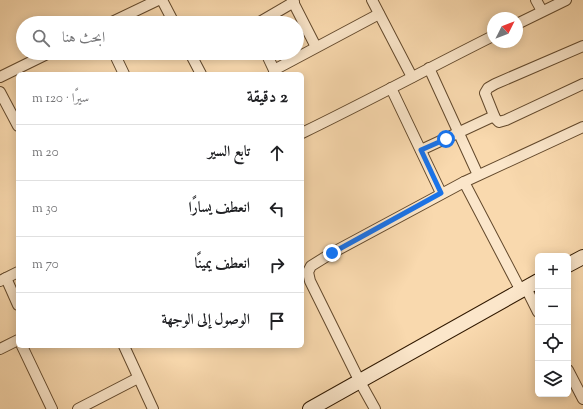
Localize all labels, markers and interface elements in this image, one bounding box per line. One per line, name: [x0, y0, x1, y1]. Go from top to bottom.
north arrow: [487, 12, 523, 48]
search box: [16, 16, 304, 60]
icon: search: [30, 27, 52, 49]
text: ابحث هنا: [62, 28, 105, 49]
text: 2 دقيقة: [247, 86, 288, 110]
text: سيرًا · 120 m: [32, 90, 89, 108]
route start: [437, 130, 455, 148]
text: تابع السير: [208, 142, 250, 163]
icon: ahead: [266, 142, 288, 164]
text: 20 m: [32, 144, 59, 162]
text: انعطف يسارًا: [189, 198, 250, 219]
icon: left: [266, 198, 288, 220]
text: 30 m: [32, 200, 58, 218]
route end: [323, 244, 341, 262]
map controls: [535, 253, 571, 397]
button: +: [535, 253, 571, 289]
text: انعطف يمينًا: [195, 254, 250, 275]
icon: right: [266, 254, 288, 276]
text: 70 m: [32, 256, 59, 274]
button: −: [535, 289, 571, 325]
text: الوصول إلى الوجهة: [161, 310, 250, 331]
icon: arrive: [266, 310, 288, 332]
button: locate: [535, 325, 571, 361]
button: layers: [535, 361, 571, 397]

